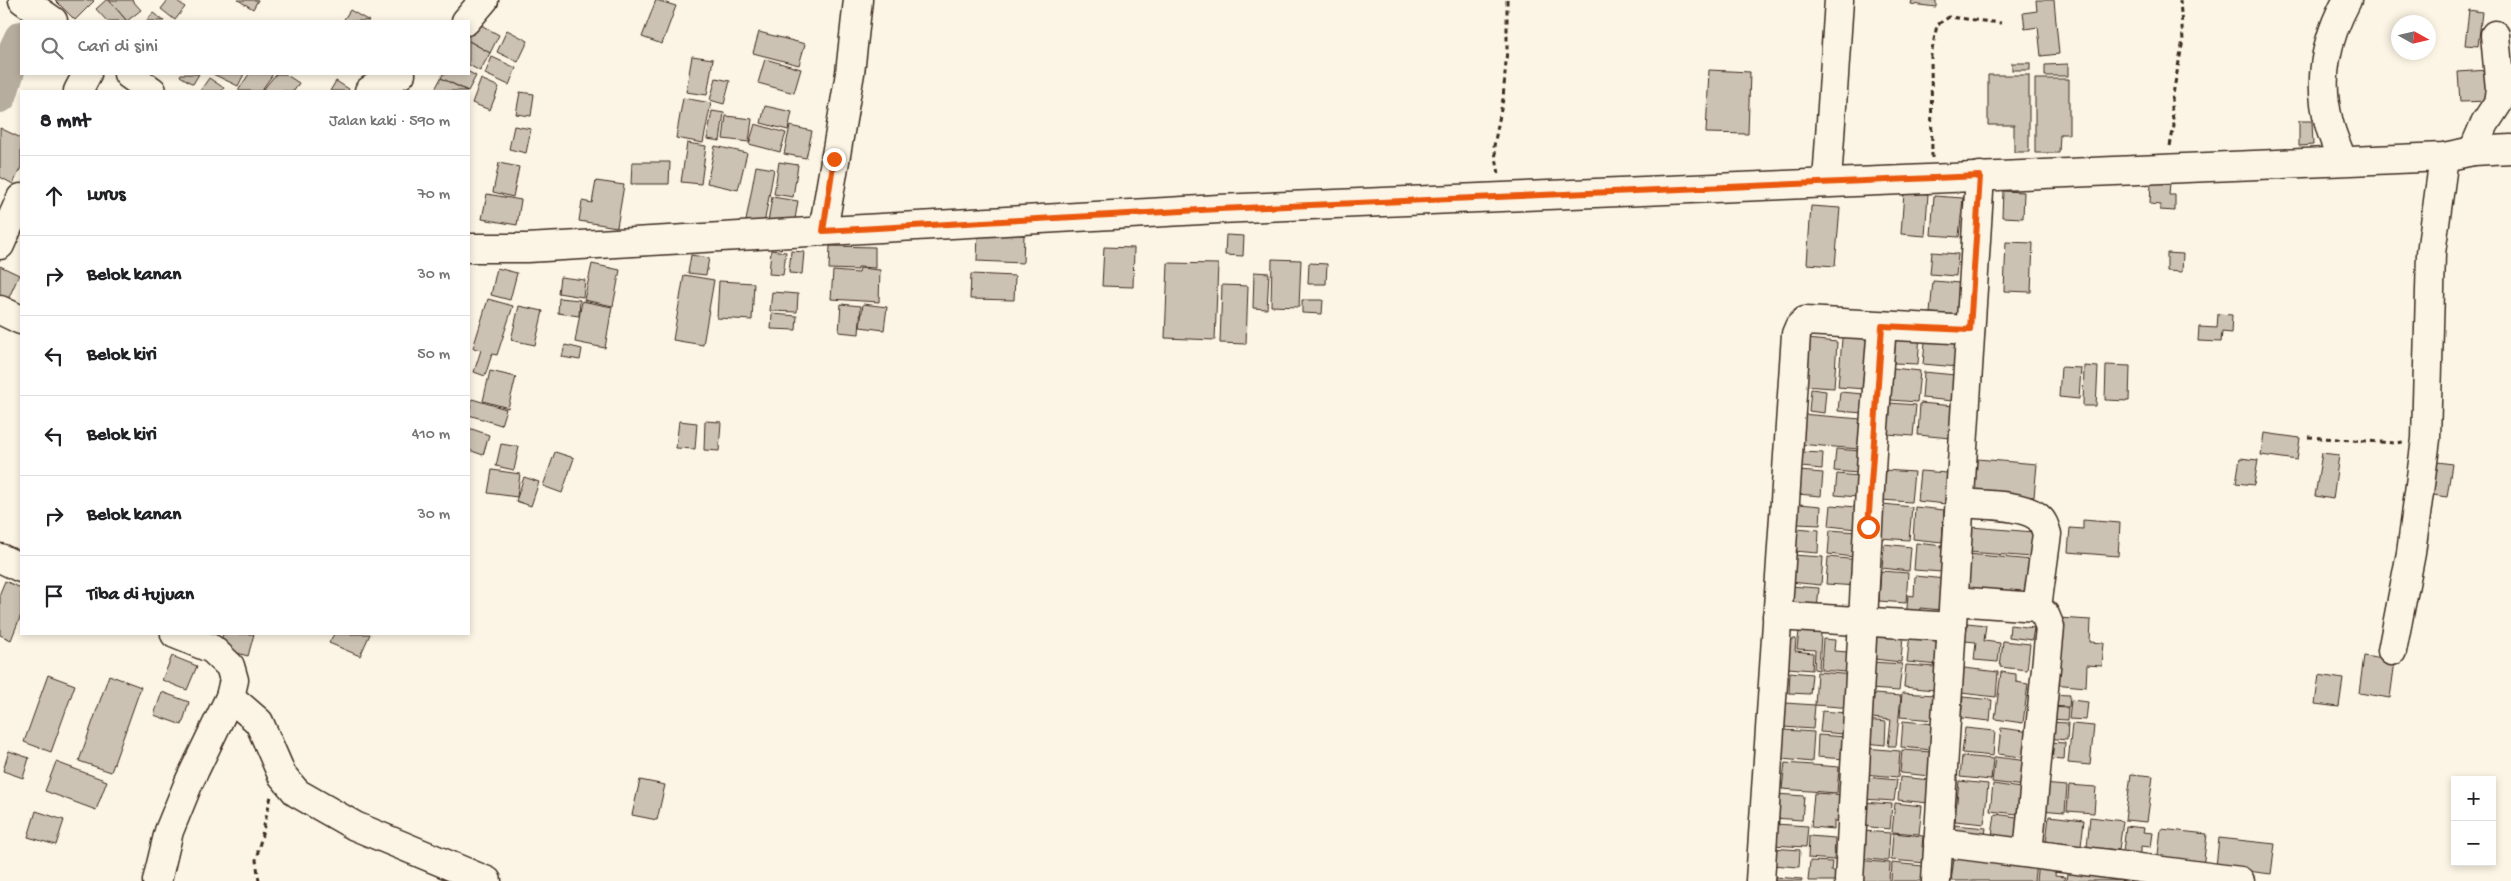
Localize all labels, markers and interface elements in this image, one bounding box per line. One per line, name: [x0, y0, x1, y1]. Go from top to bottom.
north arrow: [2391, 15, 2436, 60]
search box: [20, 20, 470, 75]
icon: search: [38, 34, 66, 62]
text: Cari di sini: [78, 36, 158, 59]
text: 8 mnt: [40, 110, 90, 135]
text: Jalan kaki · 590 m: [329, 113, 450, 132]
route end: [823, 148, 846, 171]
icon: ahead: [40, 182, 68, 210]
text: Lurus: [87, 184, 126, 207]
text: 70 m: [417, 186, 450, 205]
icon: right: [40, 262, 68, 290]
text: Belok kanan: [87, 264, 181, 287]
text: 30 m: [417, 266, 450, 285]
icon: left: [40, 342, 68, 370]
text: Belok kiri: [87, 344, 157, 367]
text: 50 m: [417, 346, 450, 365]
icon: left: [40, 422, 68, 450]
text: Belok kiri: [87, 424, 157, 447]
text: 410 m: [412, 426, 450, 445]
icon: right: [40, 502, 68, 530]
text: Belok kanan: [87, 504, 181, 527]
text: 30 m: [417, 506, 450, 525]
route start: [1857, 516, 1880, 539]
icon: arrive: [40, 582, 68, 610]
text: Tiba di tujuan: [87, 584, 194, 607]
map controls: [2451, 776, 2496, 866]
button: +: [2451, 776, 2496, 821]
button: −: [2451, 821, 2496, 866]

